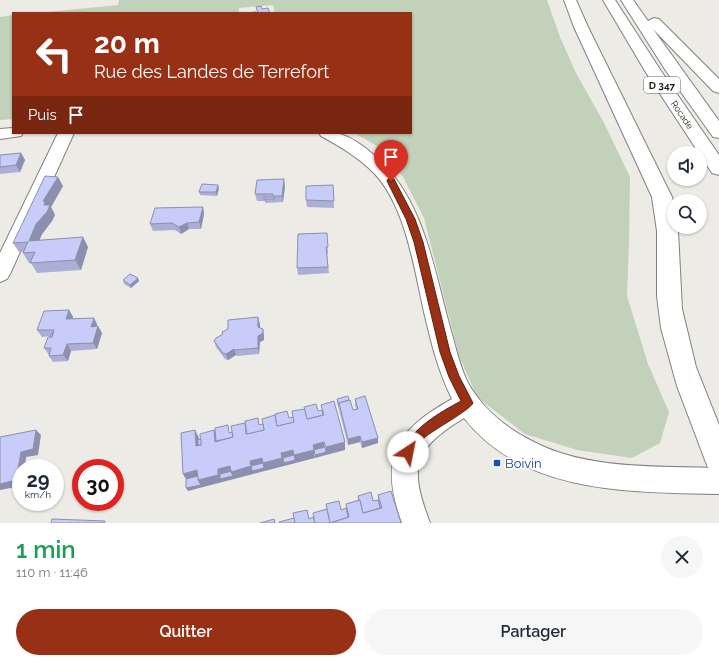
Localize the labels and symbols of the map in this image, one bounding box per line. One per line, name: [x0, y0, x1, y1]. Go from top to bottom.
road number: D 347: [644, 77, 680, 93]
street label: Rocade: [669, 99, 695, 132]
pin: [374, 140, 408, 181]
position arrow: [387, 431, 429, 473]
place label: Boivin: [505, 456, 542, 471]
marker: Boivin: [492, 458, 502, 468]
speed limit sign: 30: [72, 459, 124, 511]

